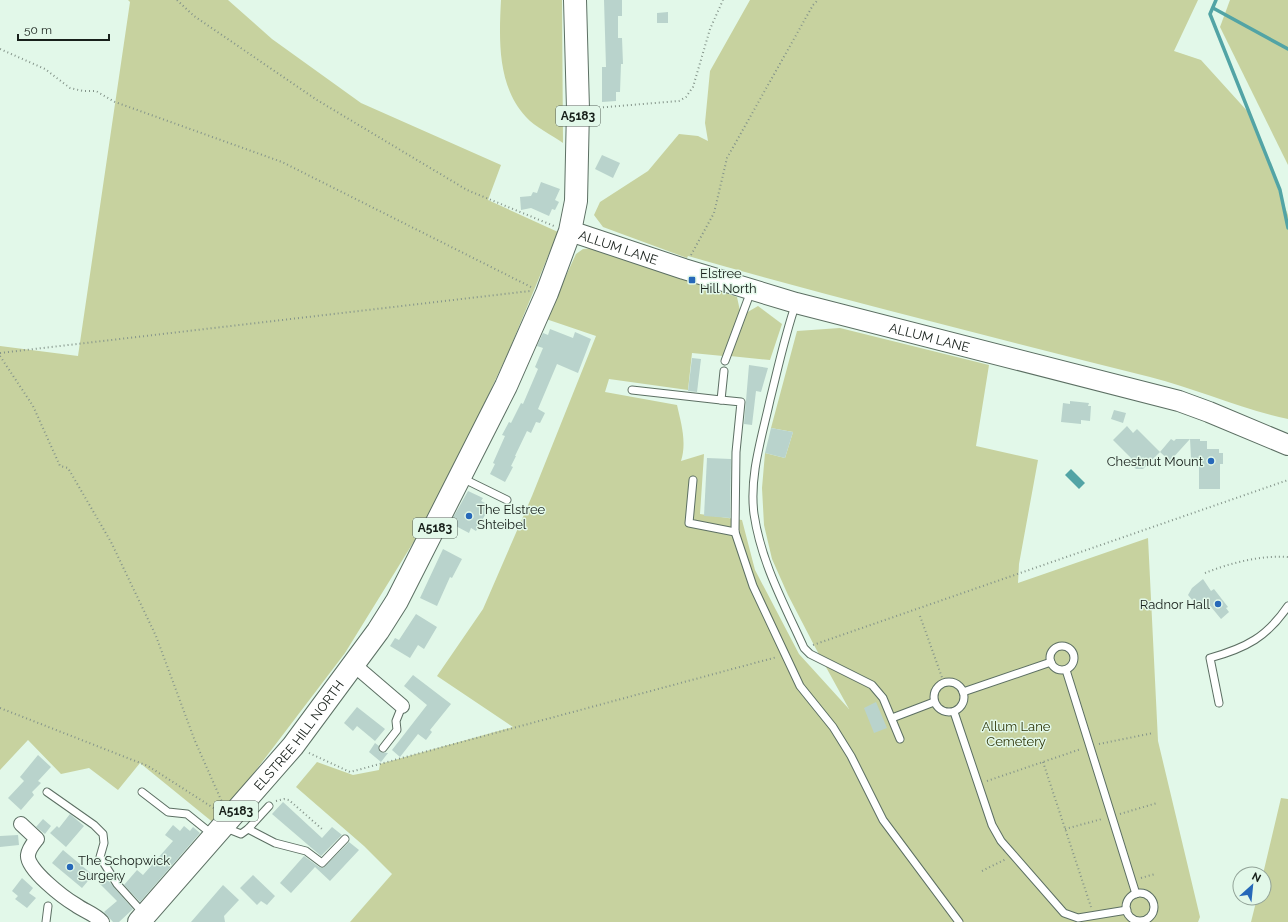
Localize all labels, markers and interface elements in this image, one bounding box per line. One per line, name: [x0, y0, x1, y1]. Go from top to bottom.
scale bar: [18, 16, 109, 42]
text: 50 m: [24, 23, 52, 37]
road number: A5183: [556, 106, 600, 126]
street label: ALLUM LANE: [577, 227, 660, 267]
place label: Elstree Hill North: [700, 266, 757, 296]
marker: Elstree Hill North: [687, 275, 697, 285]
street label: ALLUM LANE: [888, 320, 971, 355]
place label: Chestnut Mount: [1107, 454, 1204, 469]
marker: Chestnut Mount: [1206, 456, 1216, 466]
place label: The Elstree Shteibel: [477, 502, 546, 532]
marker: The Elstree Shteibel: [464, 511, 474, 521]
road number: A5183: [413, 518, 457, 538]
place label: Radnor Hall: [1140, 597, 1210, 612]
marker: Radnor Hall: [1213, 599, 1223, 609]
street label: ELSTREE HILL NORTH: [251, 677, 347, 793]
park label: Allum Lane Cemetery: [982, 719, 1051, 749]
road number: A5183: [214, 801, 258, 821]
place label: The Schopwick Surgery: [78, 853, 170, 883]
marker: The Schopwick Surgery: [65, 862, 75, 872]
north arrow: [1232, 866, 1272, 906]
text: N: [1250, 870, 1263, 885]

